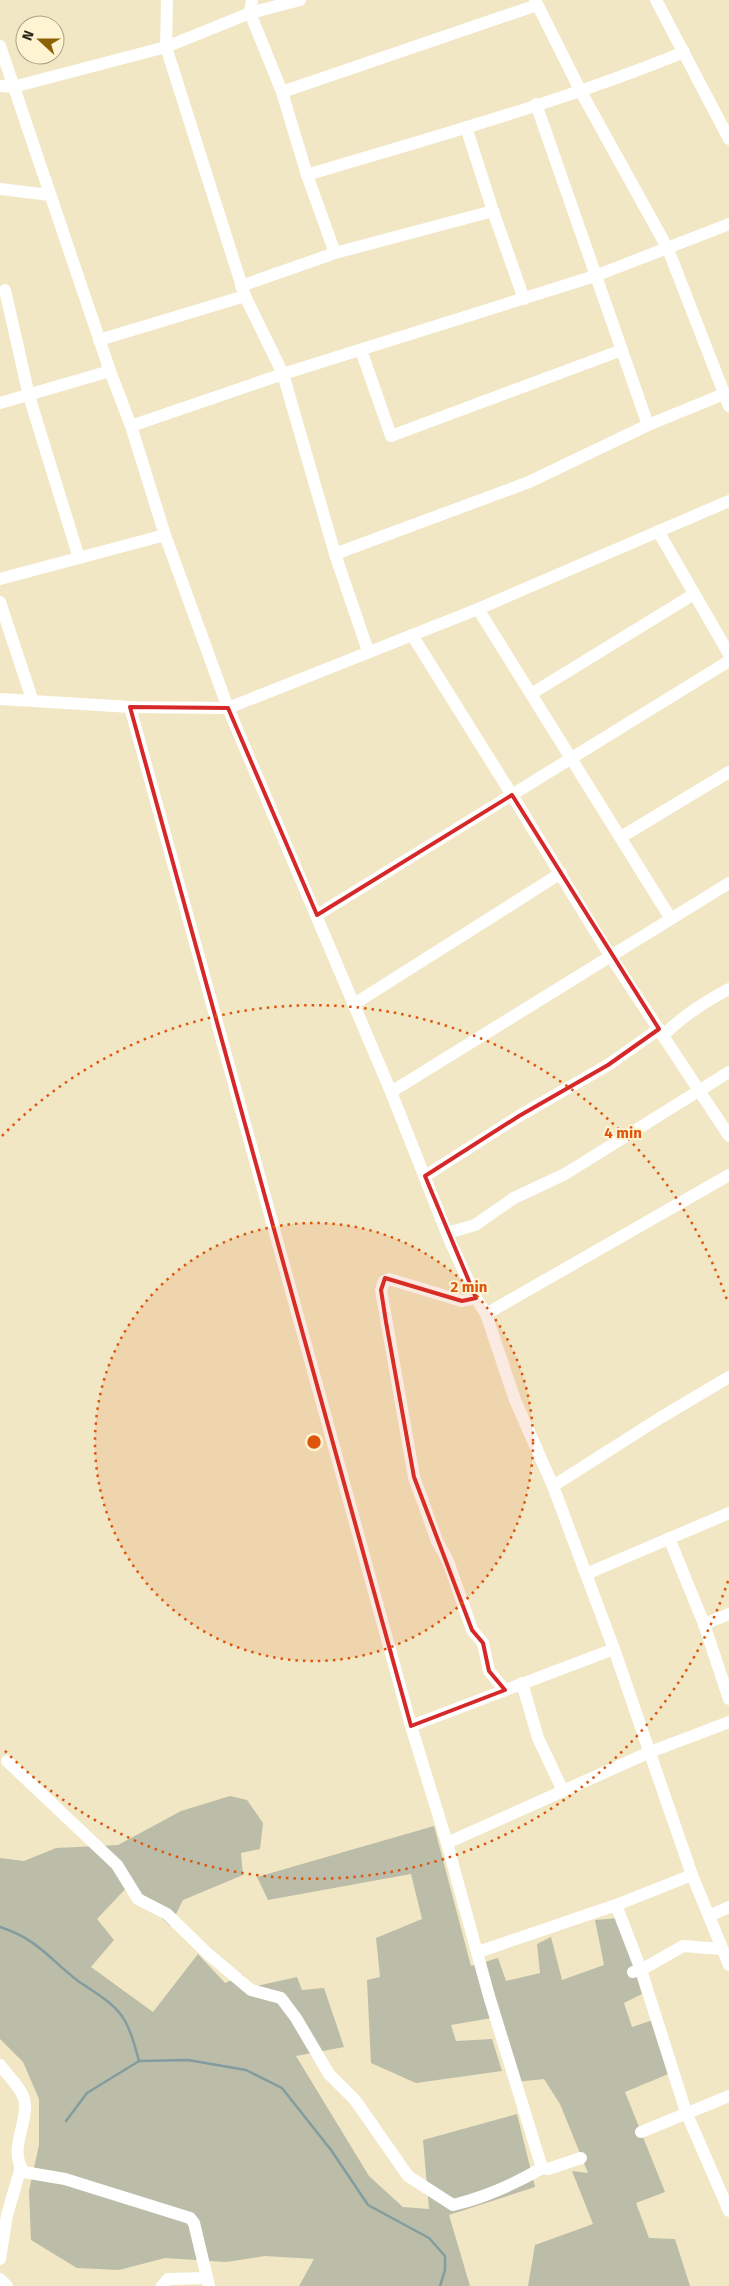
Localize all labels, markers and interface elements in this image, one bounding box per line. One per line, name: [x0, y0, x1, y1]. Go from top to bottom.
north arrow: [15, 15, 65, 65]
text: N: [19, 28, 38, 43]
text: 4 min: [604, 1124, 642, 1142]
text: 2 min: [451, 1278, 487, 1296]
centre of rings: [305, 1433, 323, 1451]

